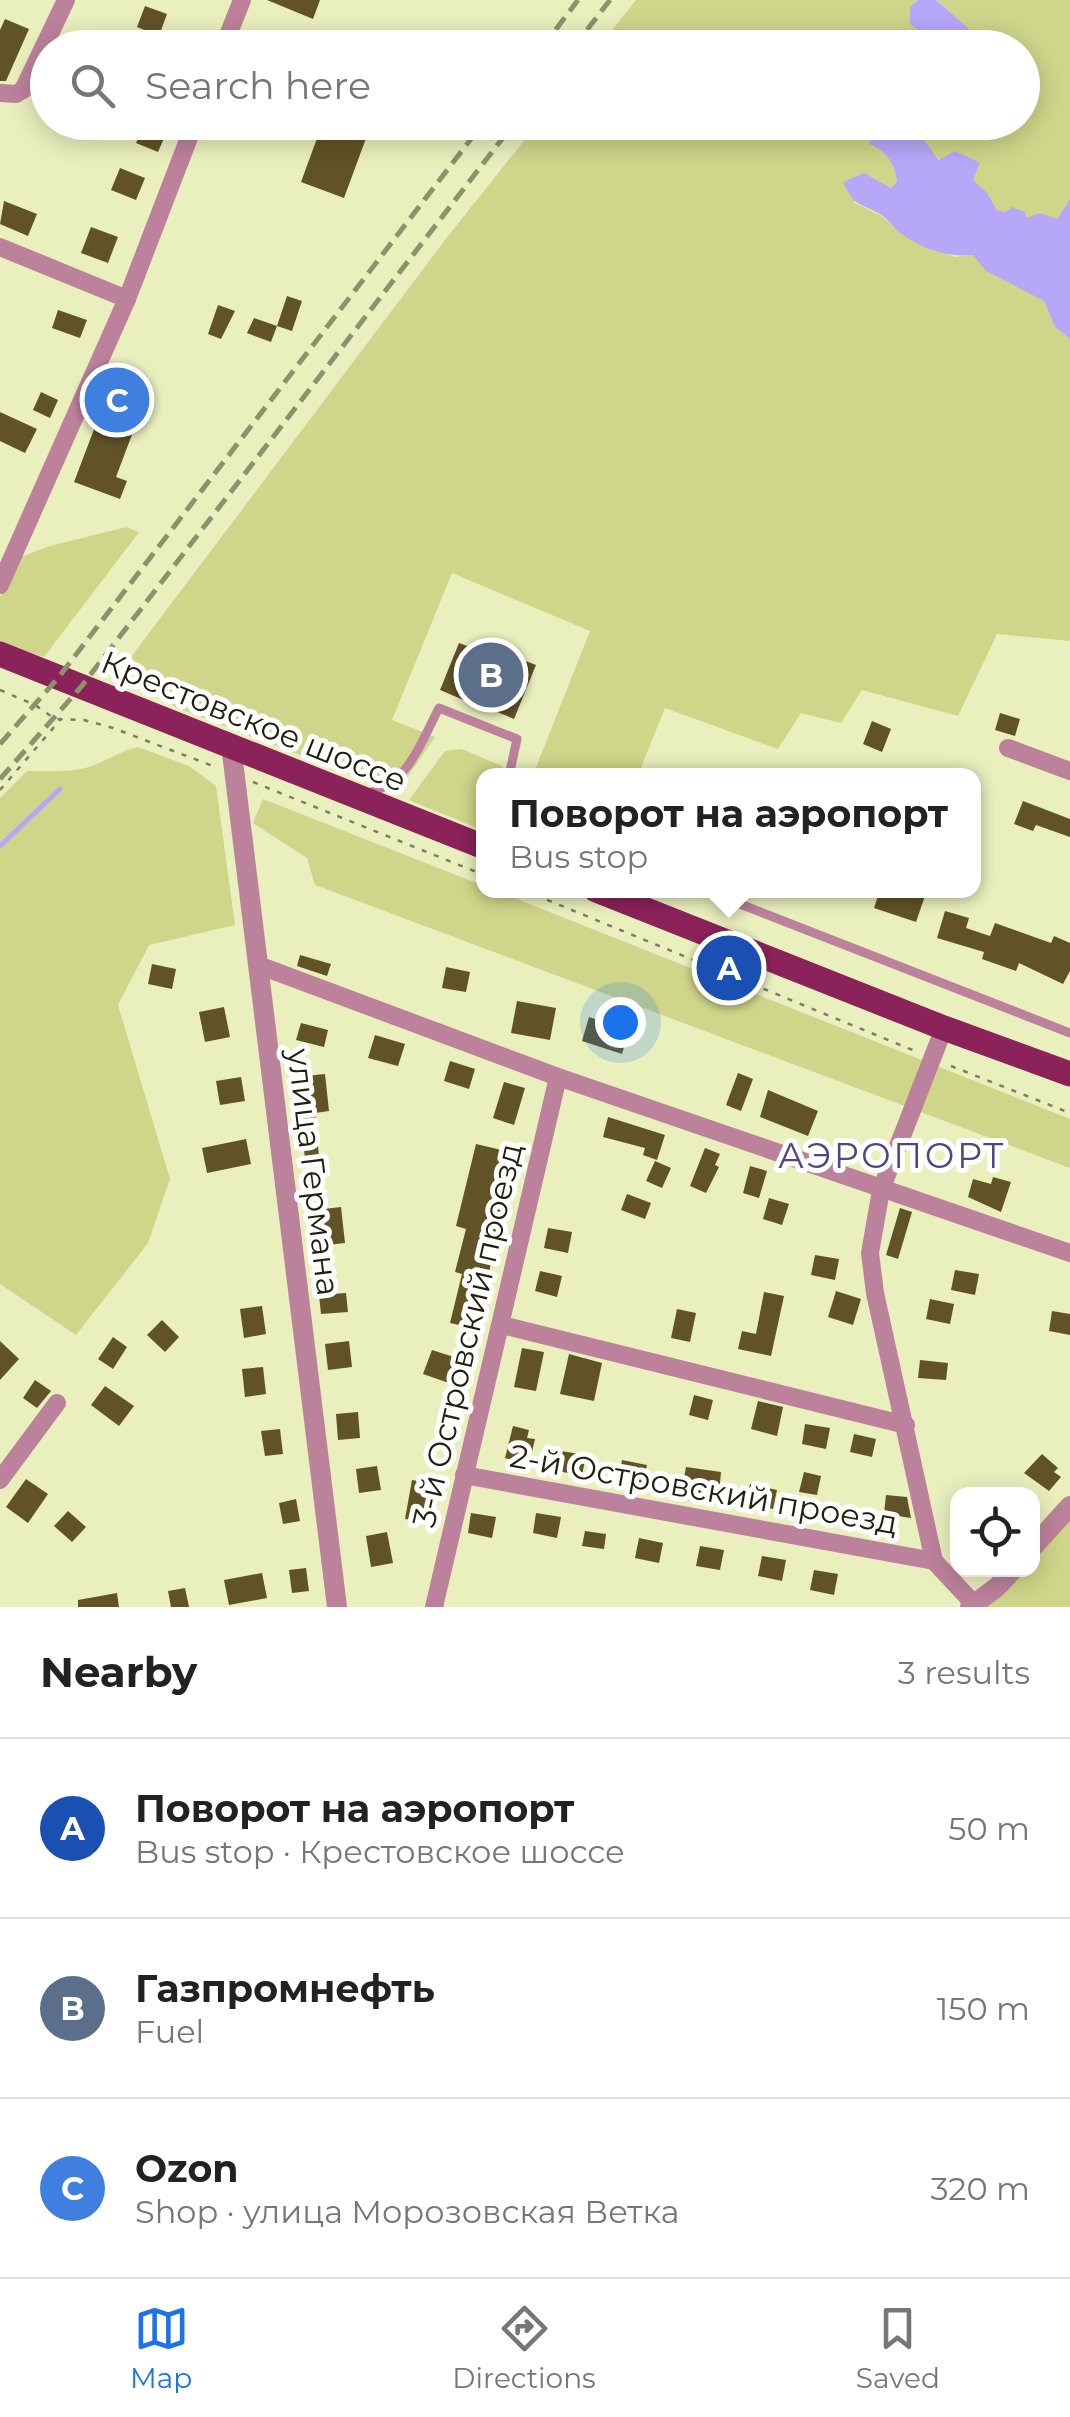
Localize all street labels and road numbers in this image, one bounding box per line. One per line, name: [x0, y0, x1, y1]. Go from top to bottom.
street label: Крестовское шоссе: [96, 642, 412, 800]
street label: улица Германа: [279, 1045, 349, 1298]
street label: 3-й Островский проезд: [404, 1139, 530, 1531]
street label: 2-й Островский проезд: [507, 1436, 901, 1542]

